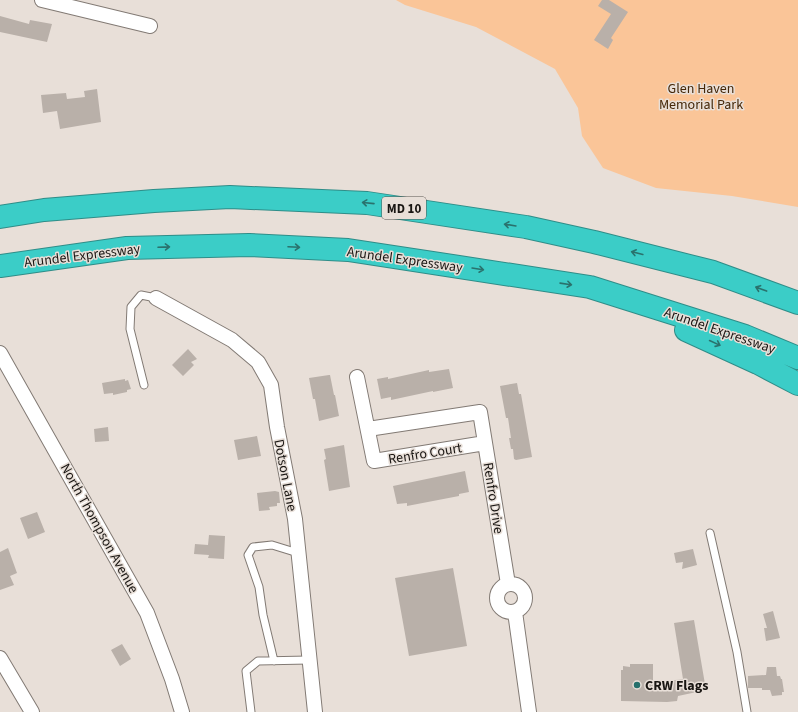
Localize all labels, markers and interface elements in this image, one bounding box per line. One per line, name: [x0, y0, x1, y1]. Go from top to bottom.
park label: Glen Haven Memorial Park: [659, 79, 743, 115]
road number: MD 10: [382, 197, 426, 219]
one-way arrow: [362, 200, 375, 207]
one-way arrow: [504, 221, 517, 229]
street label: Arundel Expressway: [23, 239, 142, 273]
street label: Arundel Expressway: [346, 242, 464, 278]
one-way arrow: [157, 243, 170, 251]
one-way arrow: [287, 243, 300, 251]
one-way arrow: [631, 248, 644, 256]
one-way arrow: [471, 265, 484, 273]
one-way arrow: [559, 280, 572, 288]
one-way arrow: [756, 285, 768, 293]
street label: Arundel Expressway: [661, 302, 779, 360]
one-way arrow: [709, 340, 721, 347]
street label: Dotson Lane: [268, 437, 302, 513]
street label: Renfro Court: [387, 438, 464, 470]
street label: North Thompson Avenue: [55, 460, 143, 597]
street label: Renfro Drive: [478, 461, 509, 535]
place label: CRW Flags: [645, 676, 708, 696]
marker: CRW Flags: [632, 680, 642, 690]

